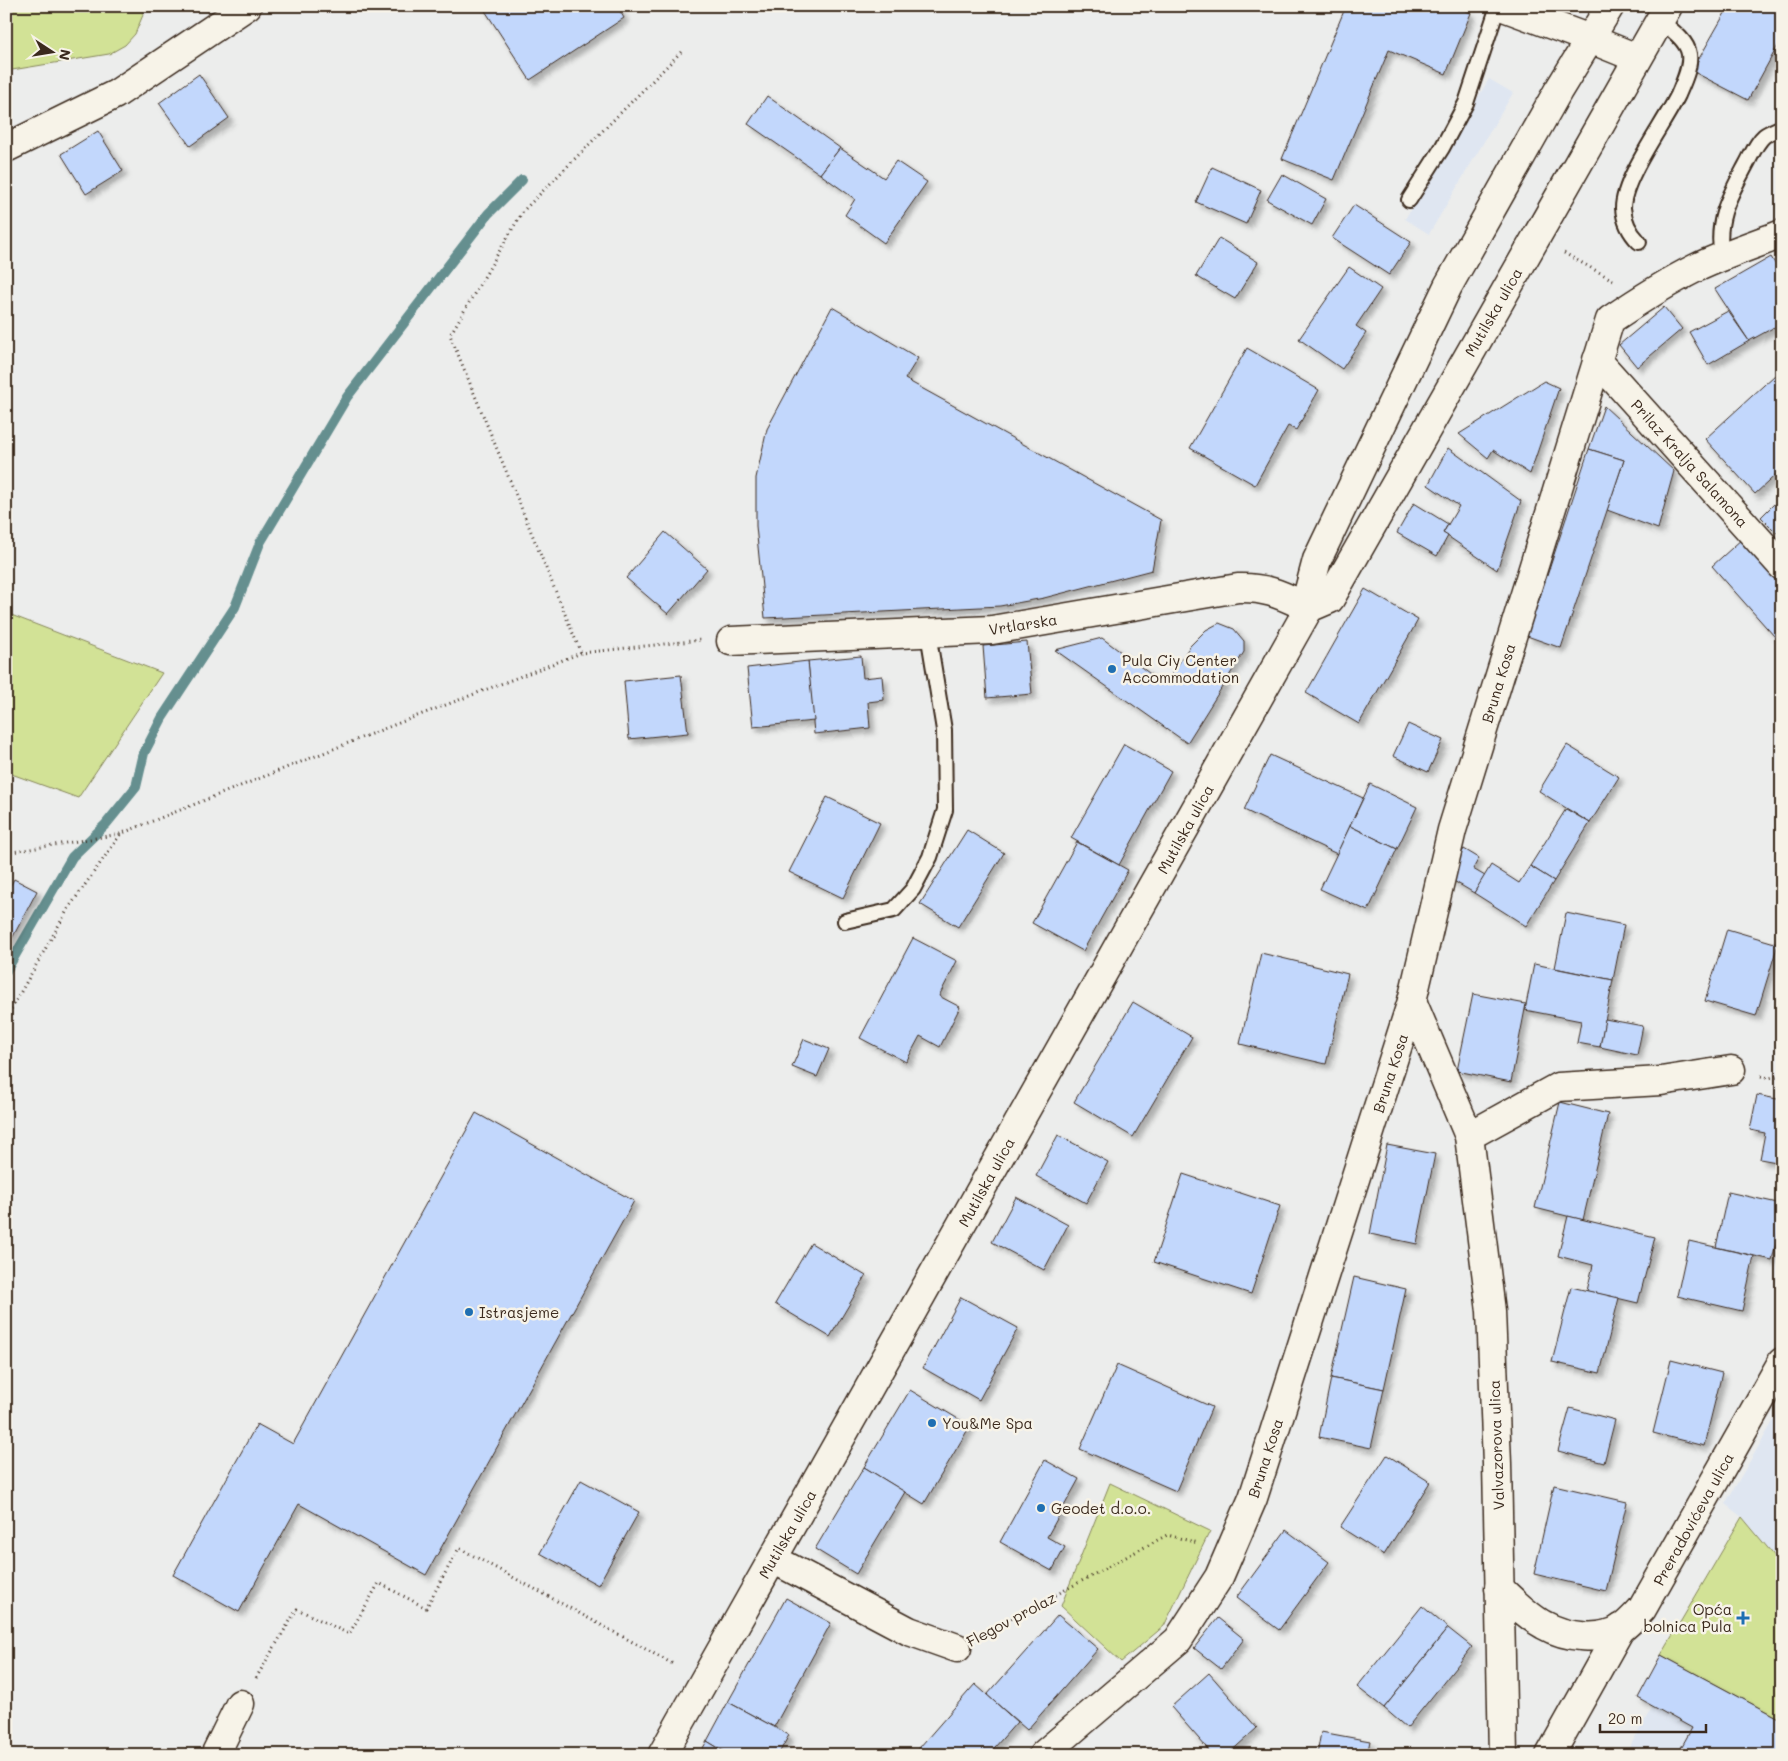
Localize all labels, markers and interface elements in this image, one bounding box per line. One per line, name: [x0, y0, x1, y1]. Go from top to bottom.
north arrow: [28, 28, 78, 78]
text: N: [55, 48, 76, 62]
street label: Mutilska ulica: [1460, 264, 1526, 360]
street label: Prilaz Kralja Salamona: [1627, 395, 1753, 531]
street label: Vrtlarska: [987, 609, 1059, 639]
street label: Bruna Kosa: [1476, 641, 1520, 725]
place label: Pula Ciy Center Accommodation: [1122, 650, 1239, 687]
marker: Pula Ciy Center Accommodation: [1106, 663, 1118, 675]
street label: Mutilska ulica: [1152, 781, 1218, 877]
street label: Bruna Kosa: [1368, 1031, 1412, 1115]
street label: Mutilska ulica: [953, 1134, 1019, 1230]
place label: Istrasjeme: [479, 1302, 559, 1322]
marker: Istrasjeme: [463, 1306, 475, 1318]
street label: Valvazorova ulica: [1484, 1379, 1508, 1511]
place label: You&Me Spa: [942, 1413, 1033, 1433]
street label: Bruna Kosa: [1243, 1416, 1287, 1500]
marker: You&Me Spa: [926, 1417, 938, 1429]
street label: Preradovićeva ulica: [1648, 1449, 1738, 1589]
street label: Mutilska ulica: [754, 1486, 820, 1582]
place label: Geodet d.o.o.: [1051, 1498, 1151, 1518]
marker: Geodet d.o.o.: [1035, 1502, 1047, 1514]
street label: Flegov prolaz: [963, 1587, 1059, 1651]
place label: Opća bolnica Pula: [1643, 1599, 1732, 1636]
marker: Opća bolnica Pula: [1736, 1611, 1750, 1625]
scale bar: [1600, 1701, 1707, 1733]
text: 20 m: [1608, 1708, 1642, 1728]

